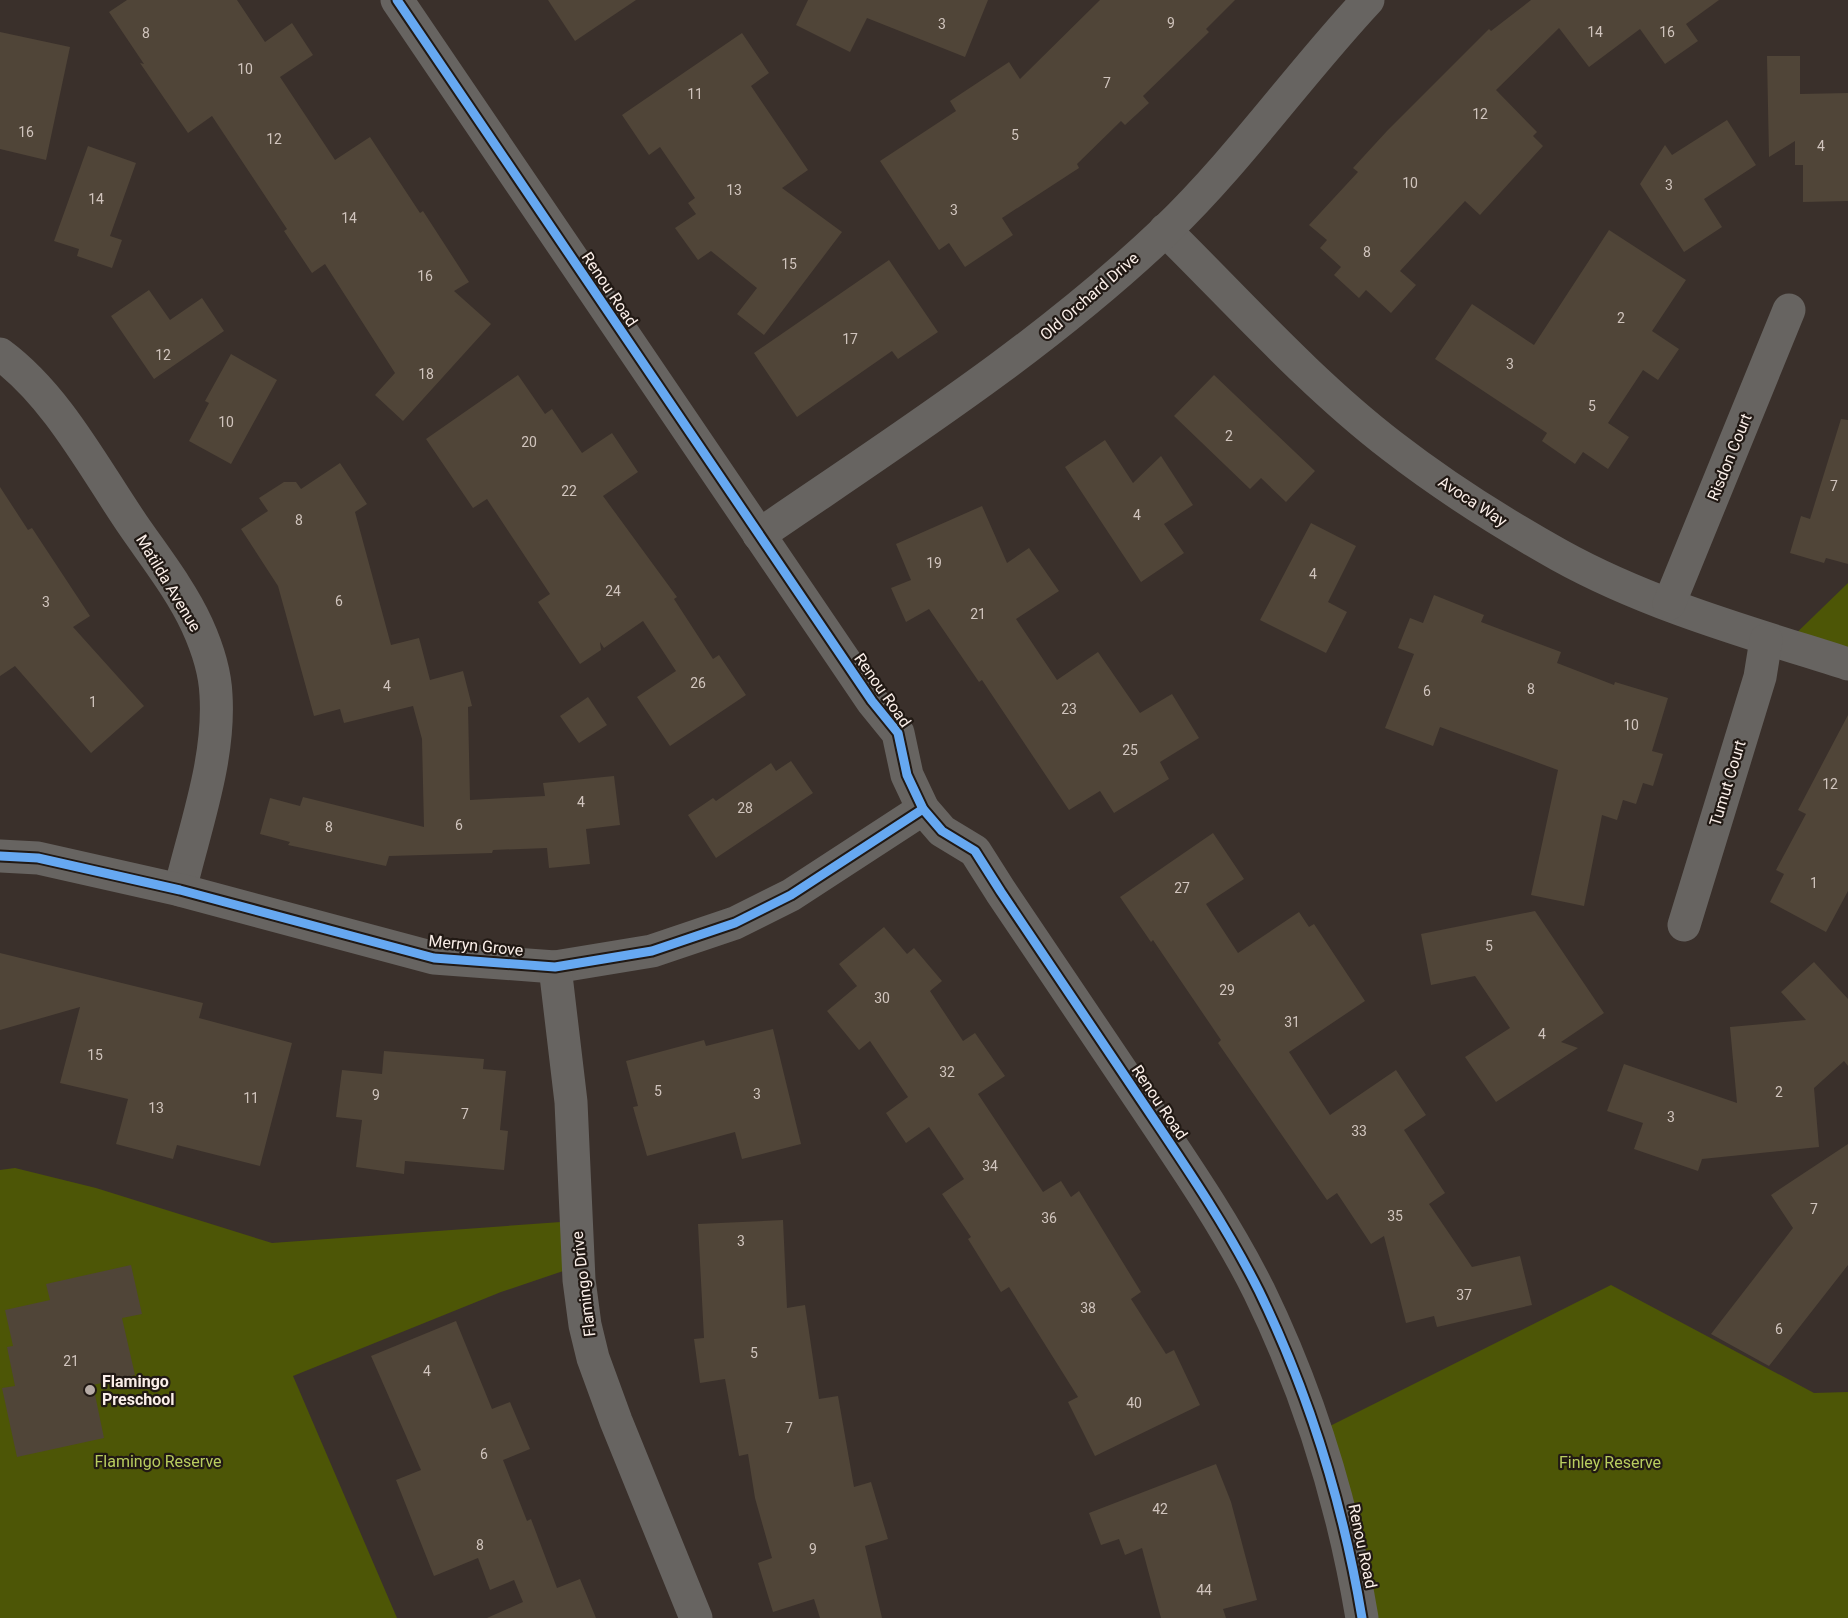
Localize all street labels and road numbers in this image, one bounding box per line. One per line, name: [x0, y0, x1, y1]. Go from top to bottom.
street label: Renou Road: [578, 248, 641, 330]
street label: Old Orchard Drive: [1036, 248, 1142, 344]
street label: Risdon Court: [1703, 411, 1756, 504]
street label: Avoca Way: [1435, 472, 1511, 531]
street label: Matilda Avenue: [132, 531, 205, 635]
street label: Renou Road: [850, 650, 915, 731]
street label: Tumut Court: [1705, 738, 1750, 829]
street label: Merryn Grove: [428, 931, 524, 960]
street label: Renou Road: [1128, 1061, 1191, 1143]
street label: Flamingo Drive: [568, 1230, 599, 1338]
street label: Renou Road: [1344, 1502, 1381, 1590]

